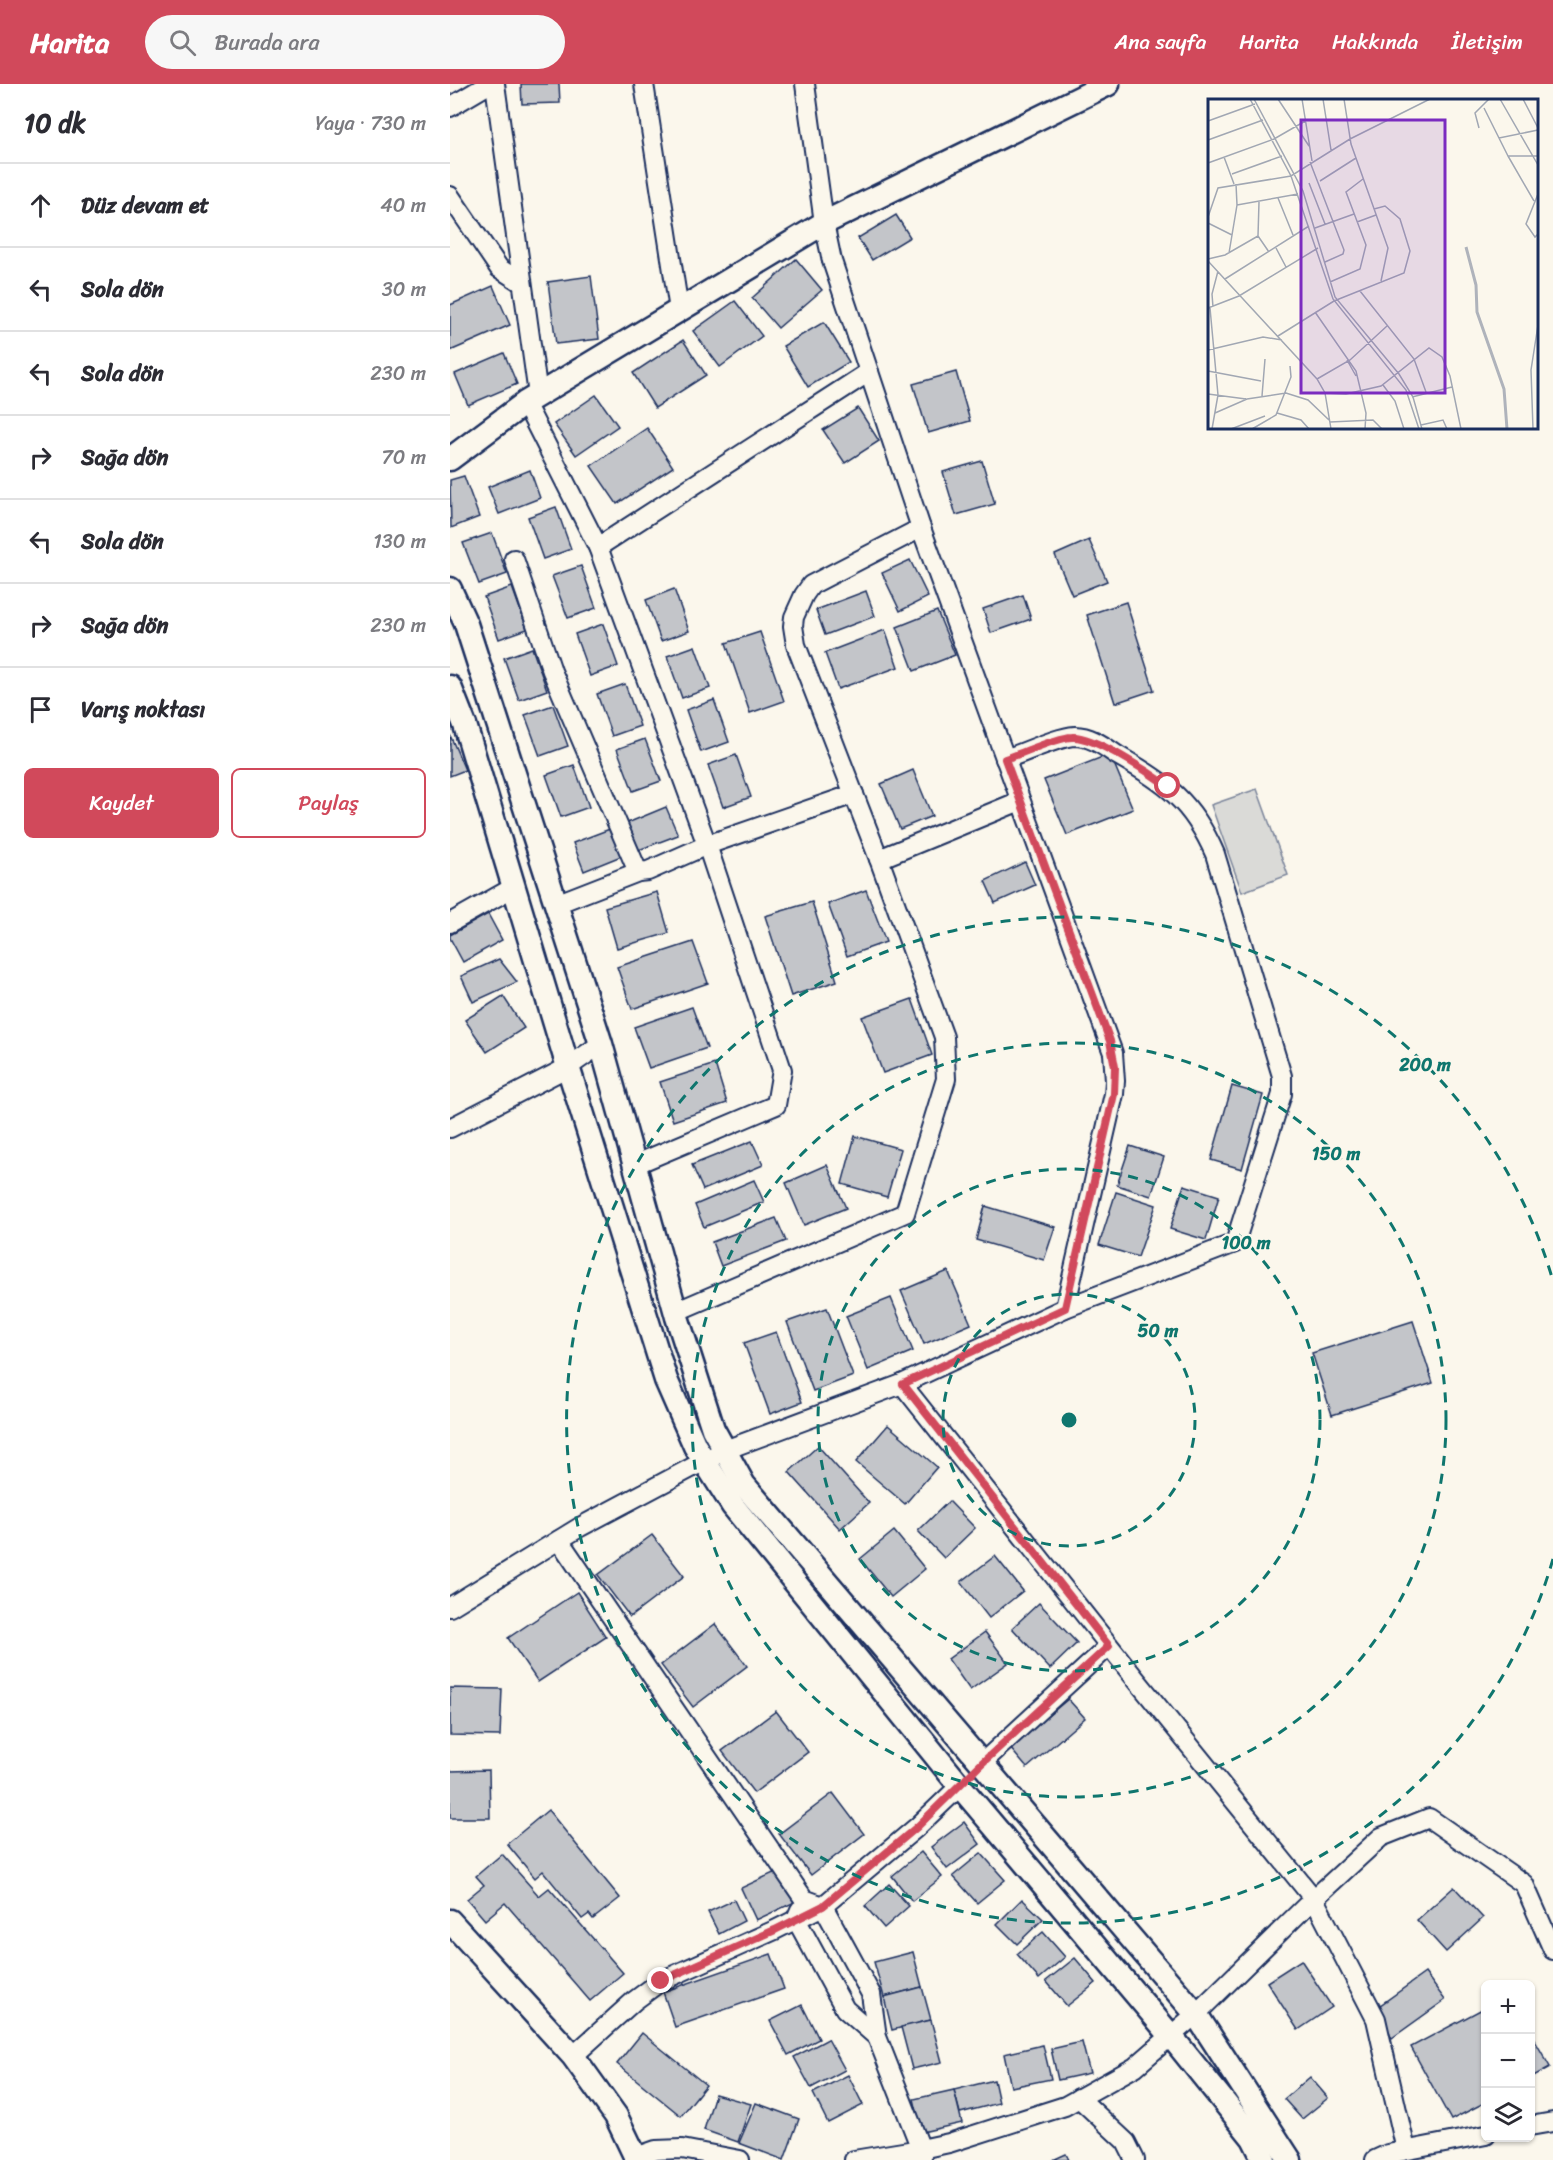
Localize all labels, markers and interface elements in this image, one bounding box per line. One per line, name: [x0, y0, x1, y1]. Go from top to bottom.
search box: [145, 15, 565, 69]
text: Harita: [30, 18, 109, 67]
text: Burada ara: [214, 23, 320, 62]
text: Ana sayfa: [1114, 23, 1206, 61]
text: Harita: [1239, 23, 1299, 61]
text: Hakkında: [1332, 23, 1418, 61]
text: İletişim: [1451, 23, 1523, 61]
icon: search: [166, 26, 199, 59]
inset map: [1208, 99, 1538, 429]
text: 10 dk: [24, 100, 86, 146]
text: Yaya · 730 m: [315, 106, 426, 141]
text: Düz devam et: [81, 186, 209, 225]
text: 40 m: [380, 188, 426, 223]
icon: ahead: [24, 189, 57, 222]
text: Sola dön: [81, 270, 164, 309]
text: 30 m: [382, 272, 426, 307]
icon: left: [24, 273, 57, 306]
text: Sola dön: [81, 354, 164, 393]
text: 230 m: [370, 356, 426, 391]
icon: left: [24, 357, 57, 390]
text: Sağa dön: [81, 438, 168, 477]
text: 70 m: [381, 440, 426, 475]
icon: right: [24, 441, 57, 474]
text: Sola dön: [81, 522, 164, 561]
text: 130 m: [373, 524, 426, 559]
icon: left: [24, 525, 57, 558]
text: Sağa dön: [81, 606, 168, 645]
text: 230 m: [370, 608, 426, 643]
icon: right: [24, 609, 57, 642]
text: Varış noktası: [81, 690, 205, 729]
icon: arrive: [24, 693, 57, 726]
button: Kaydet: [24, 768, 219, 838]
button: Paylaş: [231, 768, 426, 838]
route start: [1154, 772, 1180, 798]
text: 200 m: [1398, 1049, 1451, 1081]
text: 150 m: [1312, 1138, 1360, 1170]
text: 100 m: [1222, 1227, 1271, 1259]
text: 50 m: [1138, 1315, 1179, 1347]
centre of rings: [1059, 1410, 1079, 1430]
route end: [647, 1967, 673, 1993]
map controls: [1481, 1980, 1535, 2142]
button: +: [1481, 1980, 1535, 2034]
button: −: [1481, 2034, 1535, 2088]
button: layers: [1481, 2088, 1535, 2142]

